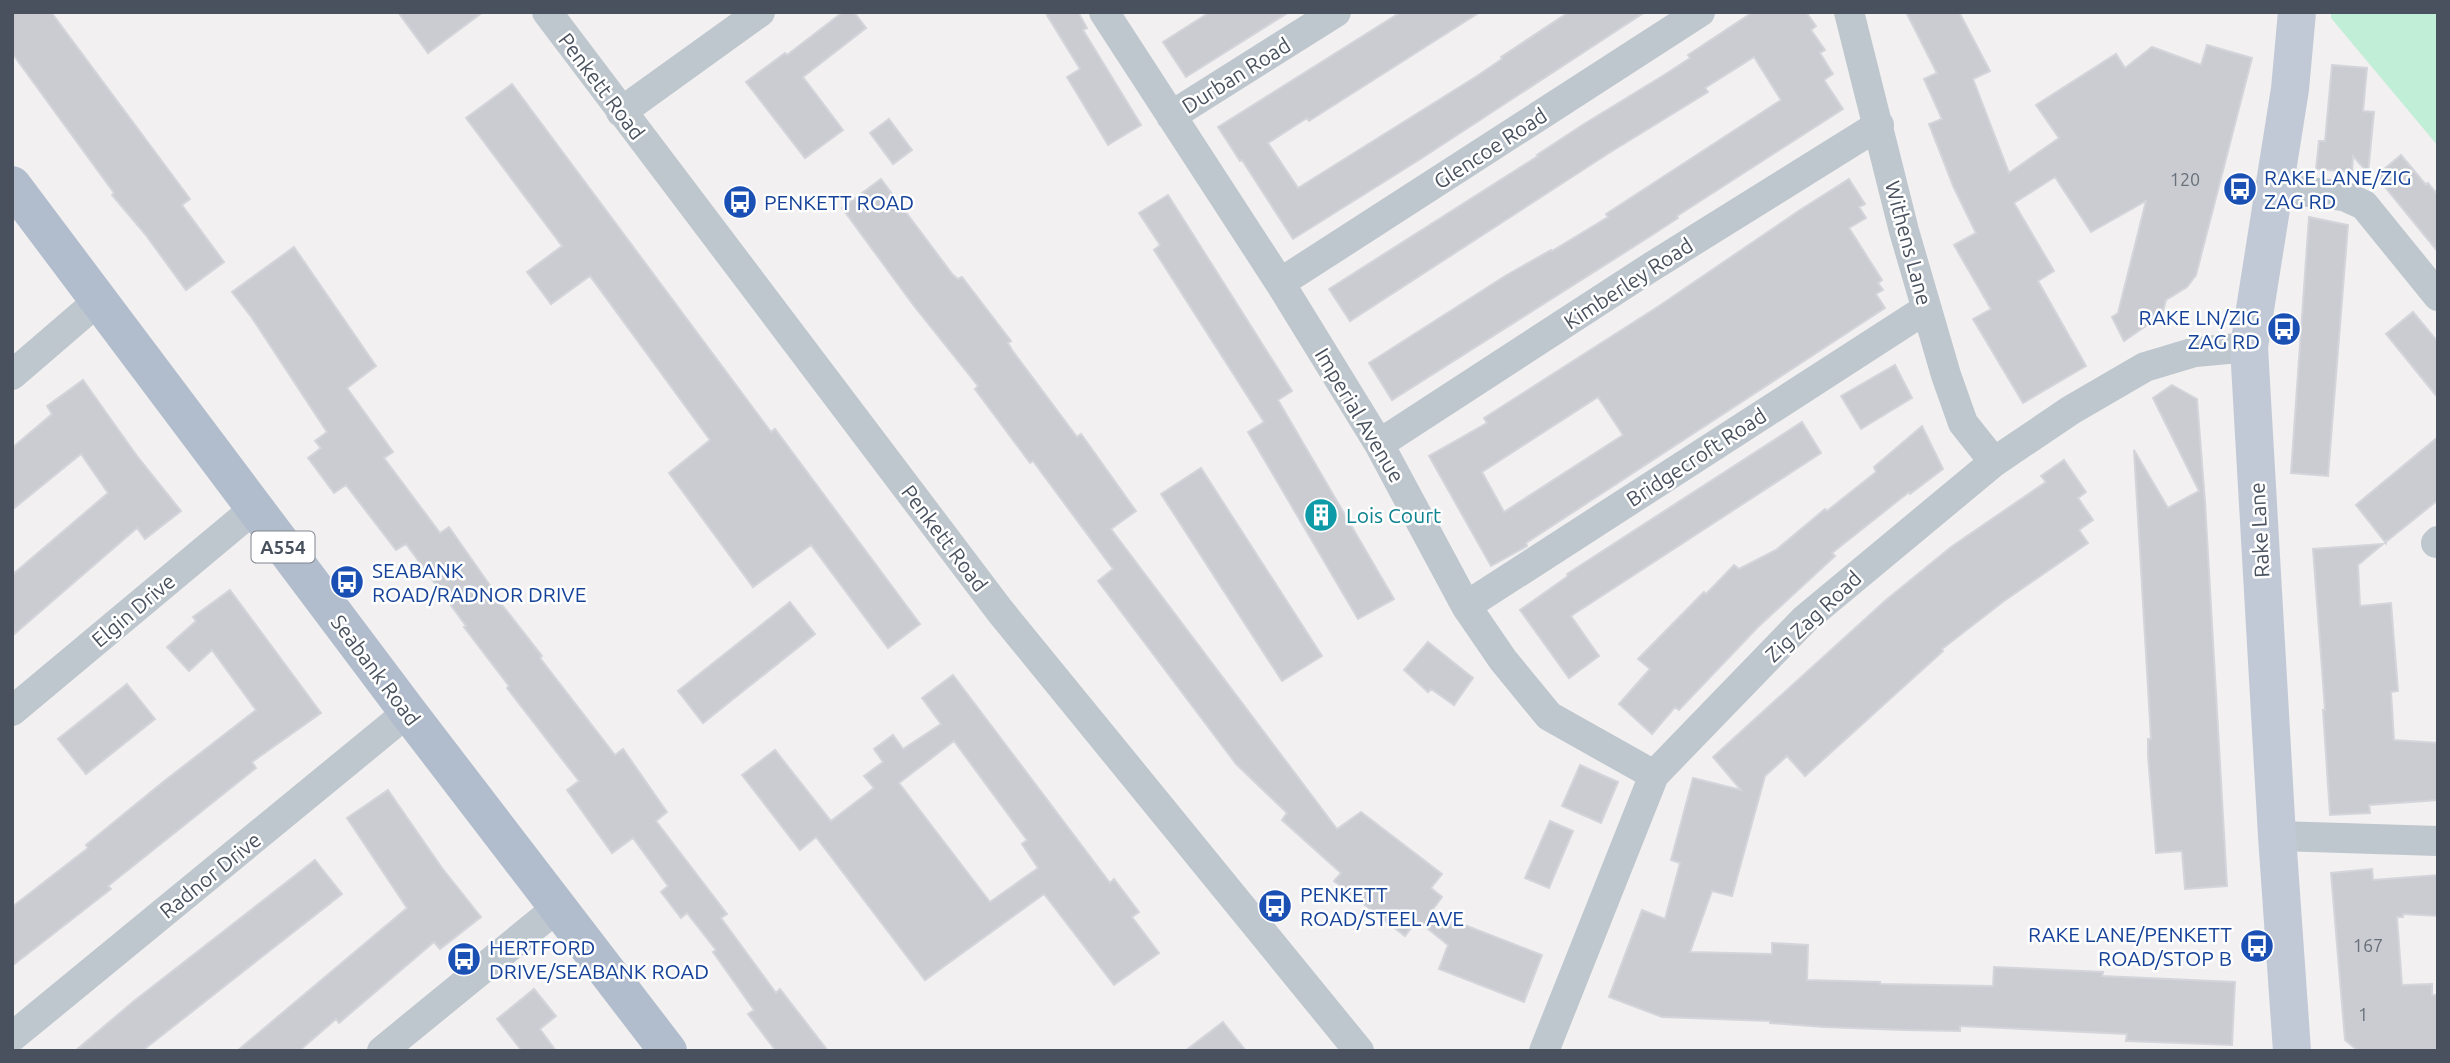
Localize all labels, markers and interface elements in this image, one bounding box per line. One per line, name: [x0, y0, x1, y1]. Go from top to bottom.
street label: Penkett Road: [554, 28, 650, 144]
street label: Durban Road: [1177, 32, 1295, 118]
street label: Glencoe Road: [1429, 103, 1551, 193]
place label: RAKE LANE/ZIG ZAG RD: [2264, 165, 2412, 213]
house number: 120: [2170, 169, 2200, 189]
bus stop icon: RAKE LANE/ZIG ZAG RD: [2221, 170, 2259, 208]
street label: Withens Lane: [1881, 178, 1937, 308]
bus stop icon: PENKETT ROAD: [721, 183, 759, 221]
place label: PENKETT ROAD: [764, 190, 914, 214]
street label: Kimberley Road: [1559, 232, 1697, 334]
place label: RAKE LN/ZIG ZAG RD: [2138, 305, 2260, 353]
bus stop icon: RAKE LN/ZIG ZAG RD: [2265, 310, 2303, 348]
street label: Imperial Avenue: [1310, 344, 1410, 486]
street label: Bridgecroft Road: [1622, 403, 1770, 511]
street label: Penkett Road: [897, 480, 993, 596]
street label: Rake Lane: [2245, 482, 2273, 578]
building icon: Lois Court: [1302, 496, 1340, 534]
place label: Lois Court: [1346, 503, 1441, 527]
road number: A554: [252, 532, 314, 562]
place label: SEABANK ROAD/RADNOR DRIVE: [372, 558, 586, 606]
bus stop icon: SEABANK ROAD/RADNOR DRIVE: [328, 563, 366, 601]
street label: Zig Zag Road: [1760, 566, 1866, 666]
street label: Elgin Drive: [87, 568, 179, 652]
street label: Seabank Road: [327, 610, 425, 730]
street label: Radnor Drive: [155, 827, 265, 923]
place label: PENKETT ROAD/STEEL AVE: [1300, 882, 1464, 930]
bus stop icon: PENKETT ROAD/STEEL AVE: [1256, 887, 1294, 925]
place label: RAKE LANE/PENKETT ROAD/STOP B: [2028, 922, 2232, 970]
bus stop icon: RAKE LANE/PENKETT ROAD/STOP B: [2238, 927, 2276, 965]
place label: HERTFORD DRIVE/SEABANK ROAD: [489, 935, 709, 983]
house number: 167: [2353, 935, 2383, 955]
bus stop icon: HERTFORD DRIVE/SEABANK ROAD: [445, 940, 483, 978]
house number: 1: [2358, 1004, 2368, 1024]

